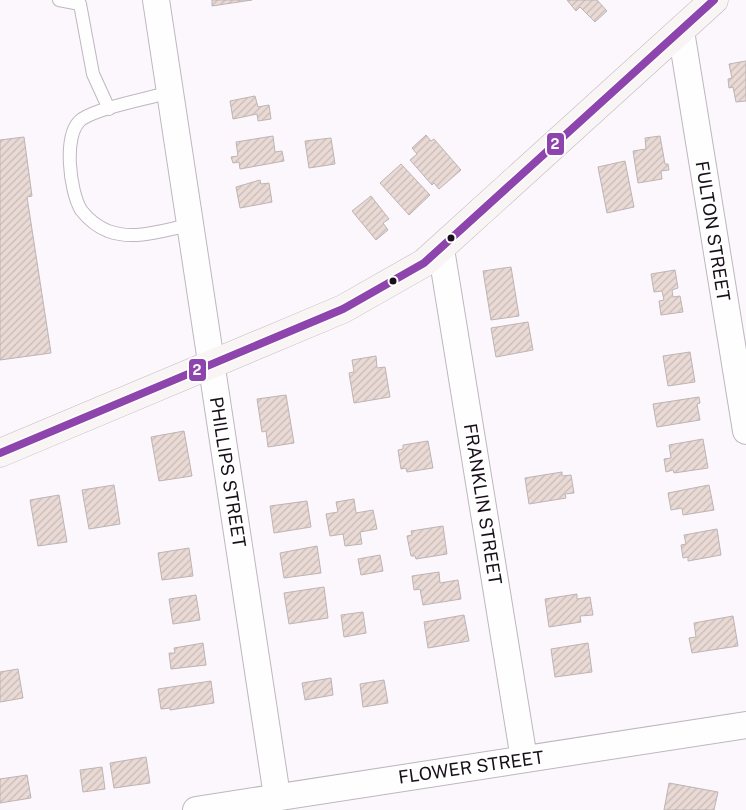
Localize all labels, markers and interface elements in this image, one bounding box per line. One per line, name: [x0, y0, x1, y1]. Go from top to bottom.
line badge: 2: [546, 132, 565, 156]
text: 2: [551, 136, 560, 152]
street label: FULTON STREET: [692, 159, 735, 303]
unlabelled marker: [446, 233, 456, 243]
unlabelled marker: [388, 276, 398, 286]
line badge: 2: [188, 358, 207, 382]
text: 2: [193, 362, 202, 378]
street label: PHILLIPS STREET: [206, 395, 250, 549]
street label: FRANKLIN STREET: [460, 422, 506, 586]
street label: FLOWER STREET: [397, 746, 545, 788]

